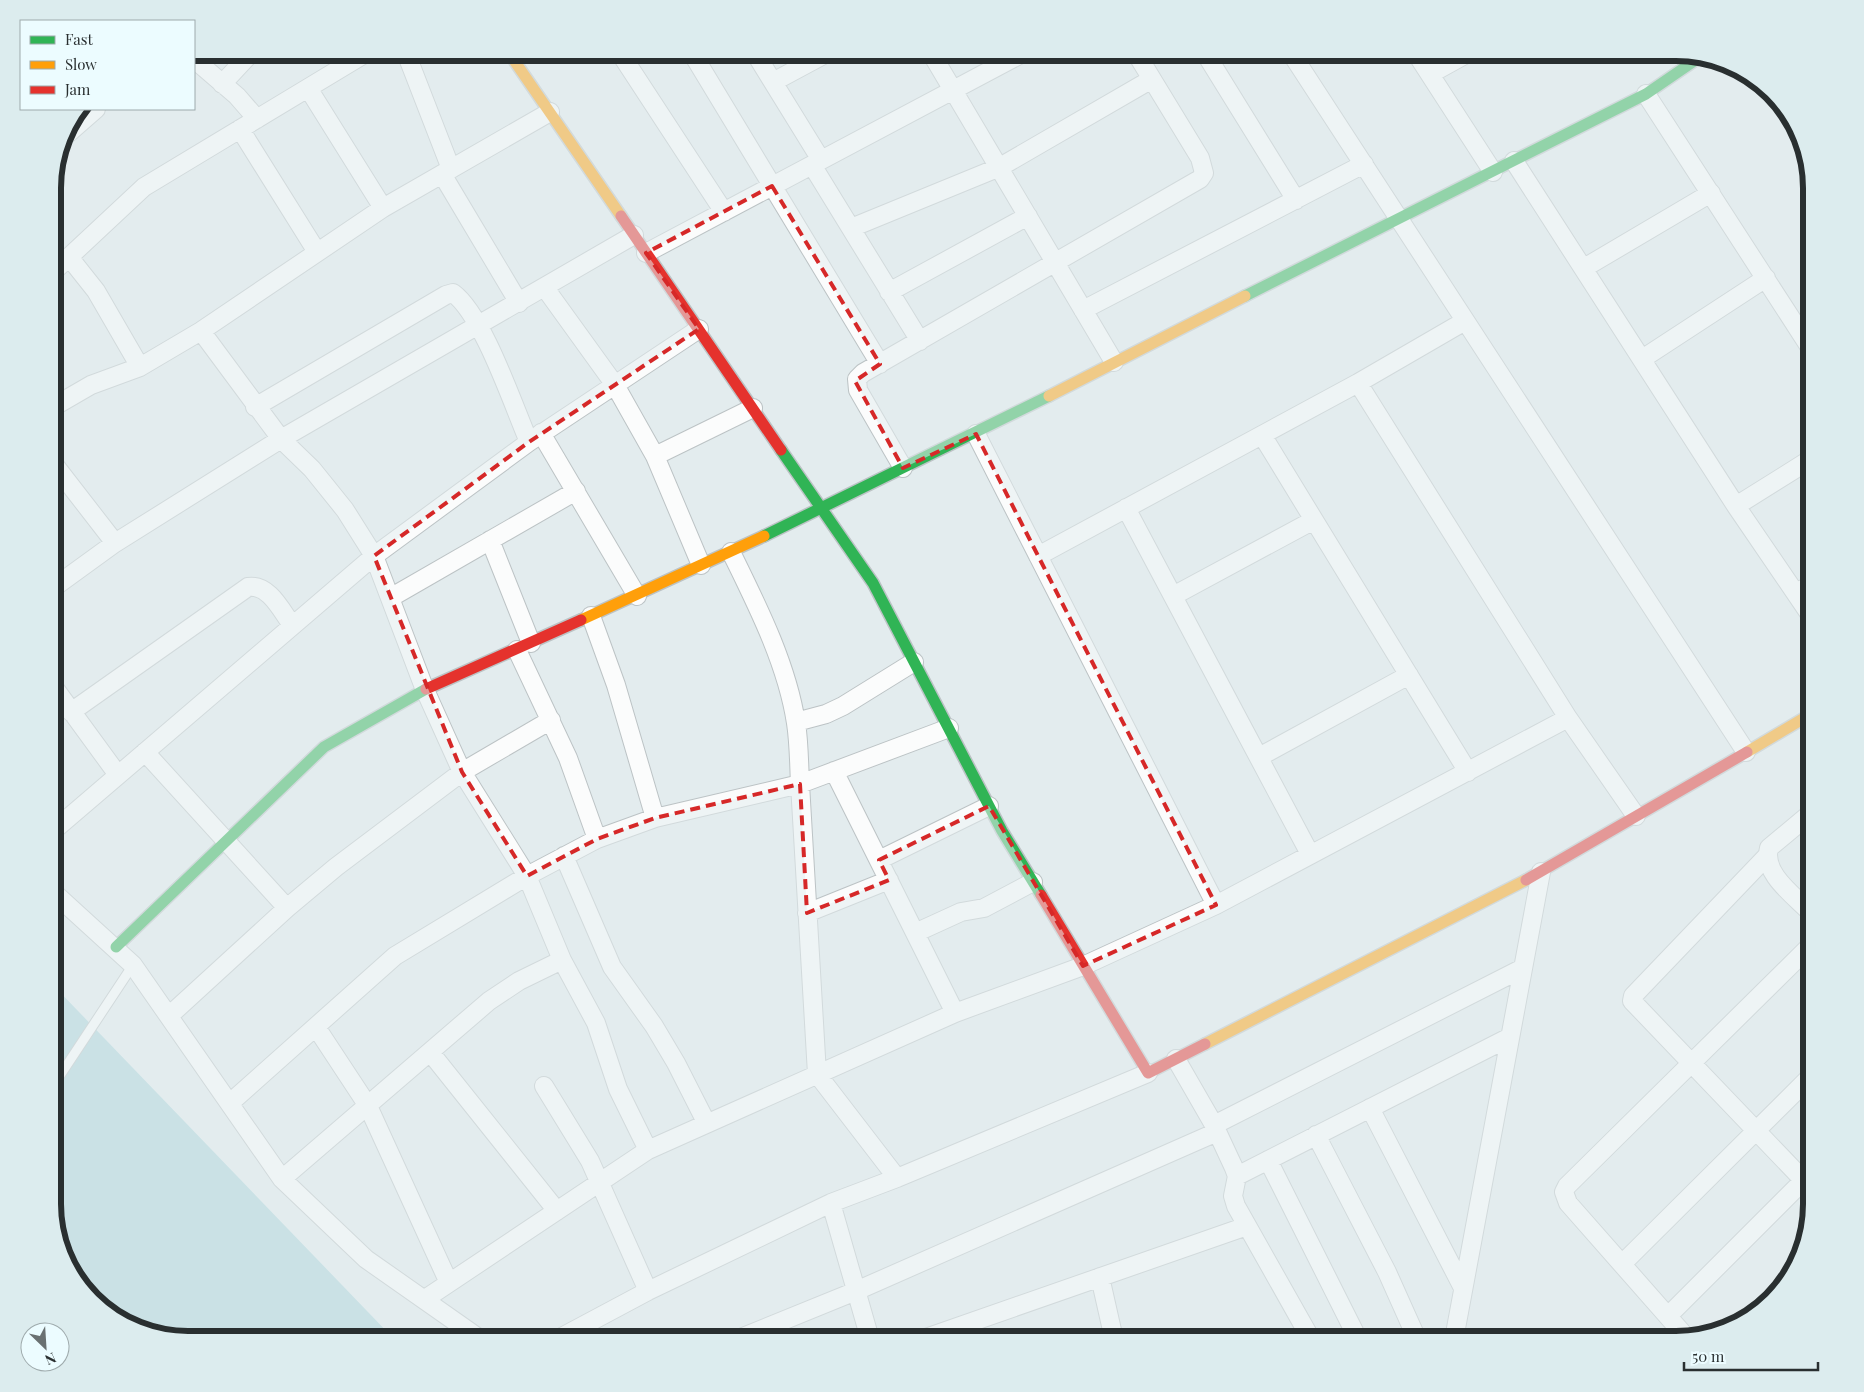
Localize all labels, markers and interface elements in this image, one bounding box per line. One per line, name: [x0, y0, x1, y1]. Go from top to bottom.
legend: [20, 20, 195, 110]
text: Fast: [65, 29, 94, 49]
text: Slow: [65, 54, 97, 74]
text: Jam: [64, 79, 91, 99]
north arrow: [20, 1322, 70, 1372]
scale bar: [1684, 1340, 1818, 1372]
text: 50 m: [1692, 1346, 1725, 1366]
text: N: [42, 1348, 59, 1370]

